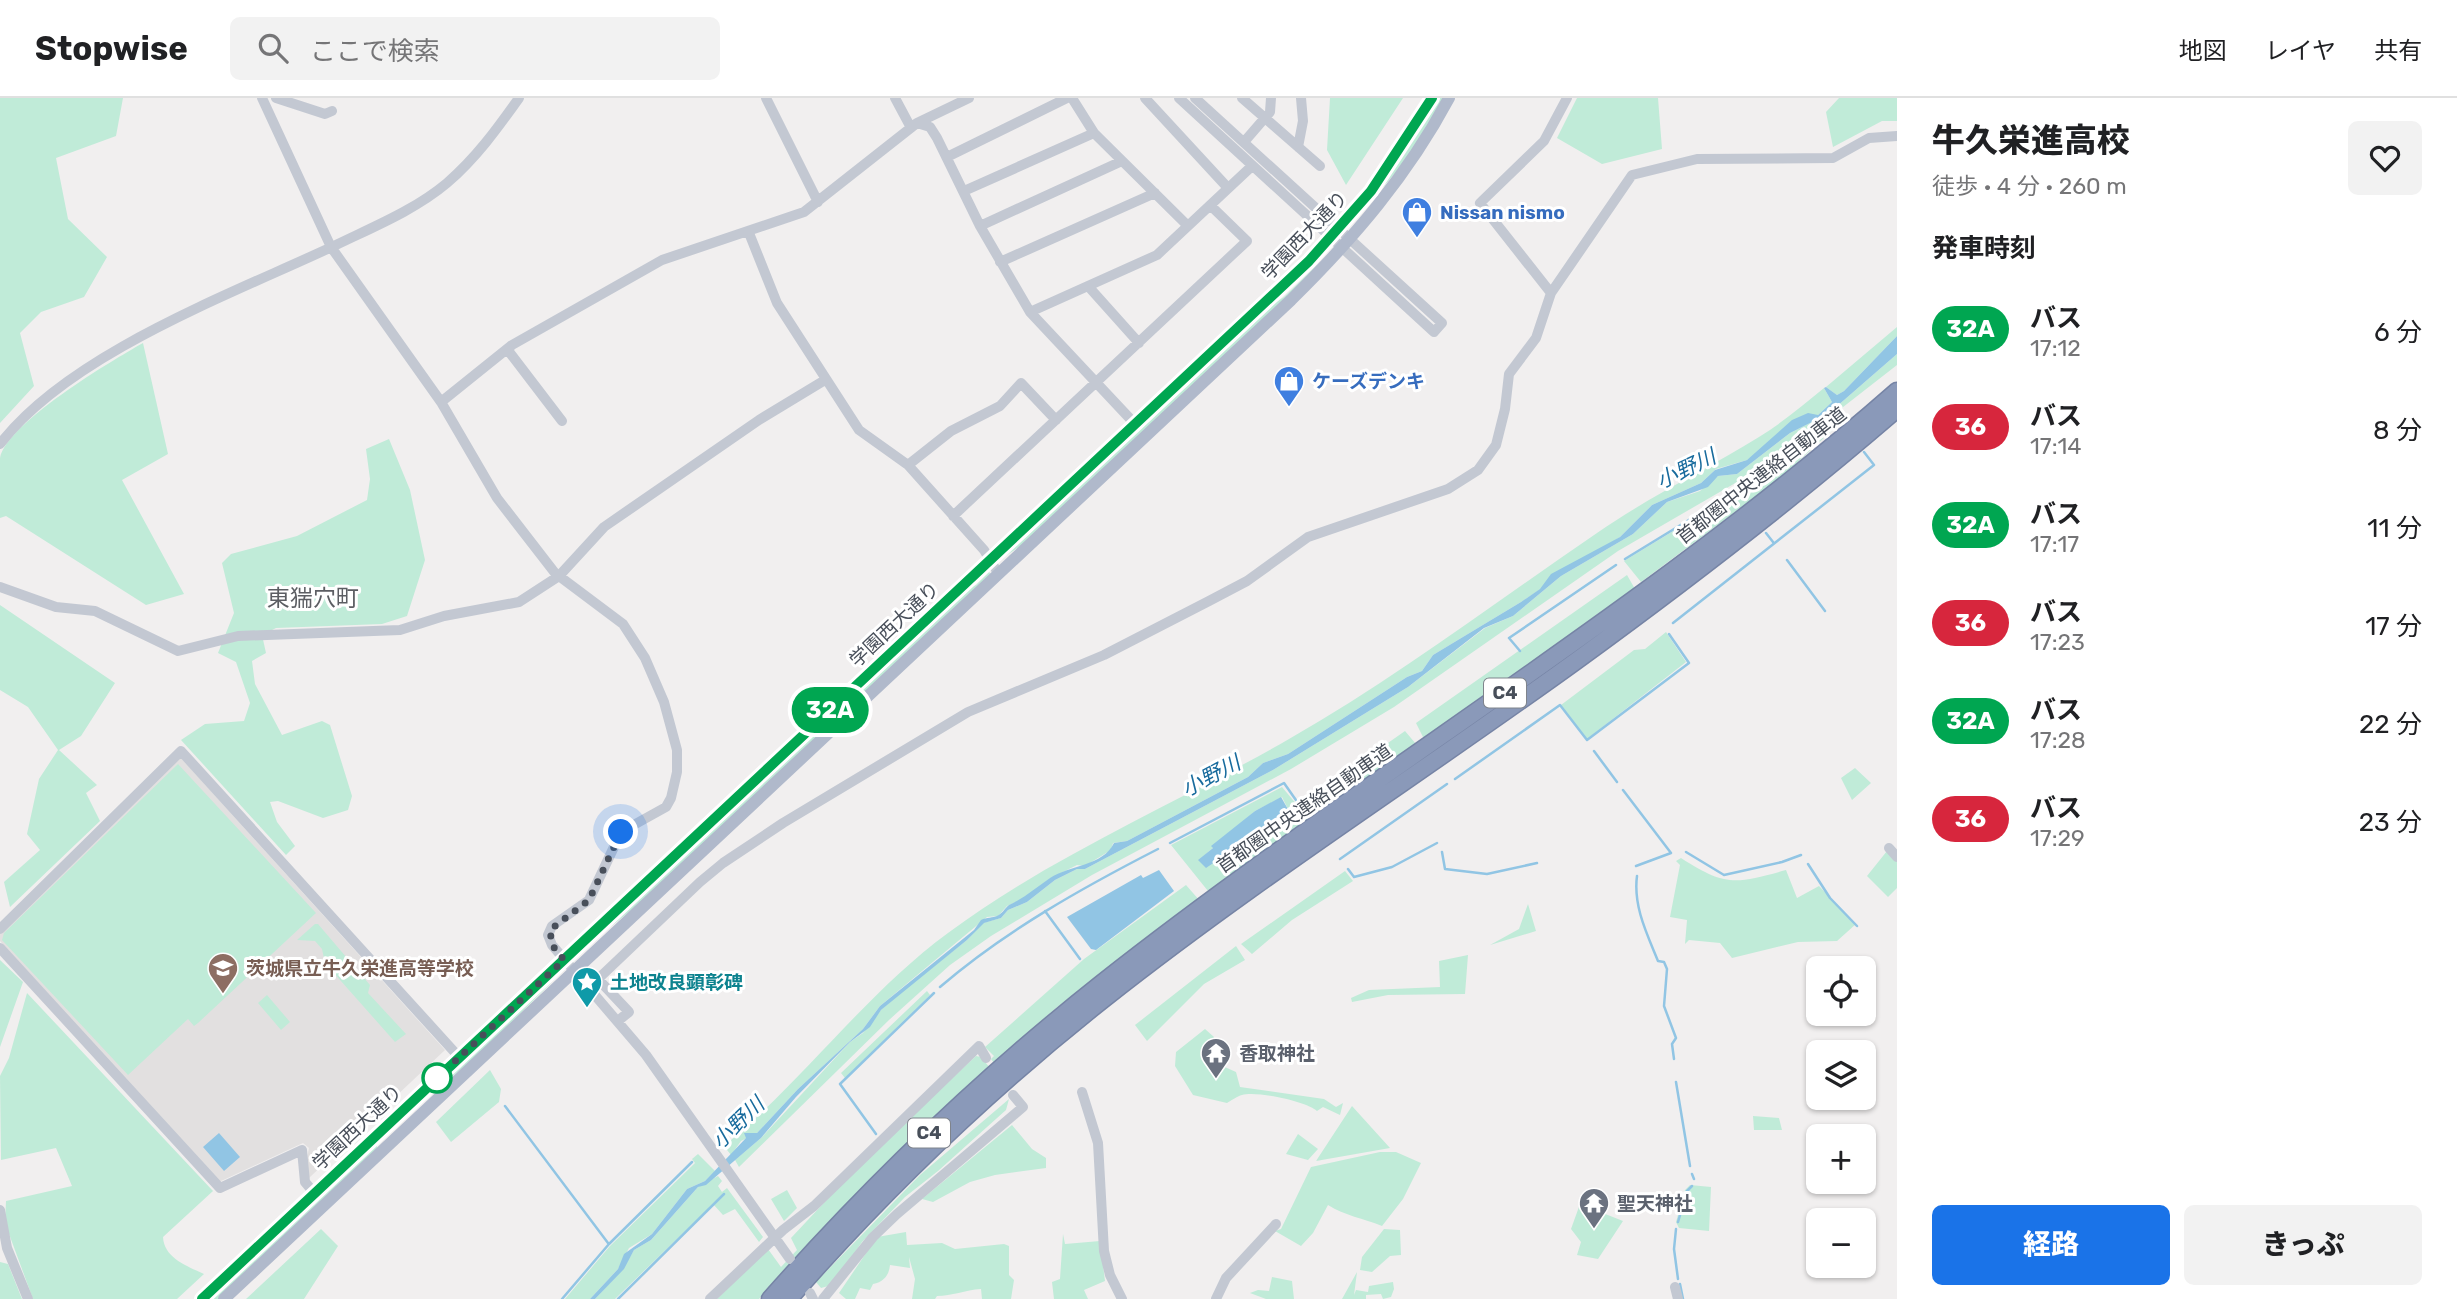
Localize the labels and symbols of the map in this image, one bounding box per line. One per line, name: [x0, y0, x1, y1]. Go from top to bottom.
street label: 学園西大通り: [1256, 186, 1352, 284]
shop icon: Nissan nismo: [1400, 195, 1434, 239]
place label: Nissan nismo: [1440, 201, 1565, 224]
shop icon: ケーズデンキ: [1272, 364, 1306, 408]
place label: ケーズデンキ: [1312, 370, 1425, 393]
street label: 首都圏中央連絡自動車道: [1672, 402, 1851, 549]
water label: 小野川: [1652, 443, 1721, 494]
street label: 学園西大通り: [845, 577, 944, 672]
district label: 東猯穴町: [267, 584, 359, 612]
road number: C4: [1484, 678, 1526, 708]
line badge: 32A: [790, 687, 870, 733]
street label: 首都圏中央連絡自動車道: [1212, 739, 1396, 878]
water label: 小野川: [1177, 749, 1246, 801]
your location: [603, 814, 638, 849]
school or university icon: 茨城県立牛久栄進高等学校: [206, 951, 240, 995]
place label: 茨城県立牛久栄進高等学校: [246, 957, 474, 980]
place icon: 土地改良顕彰碑: [570, 965, 604, 1009]
place label: 土地改良顕彰碑: [610, 971, 743, 994]
temple icon: 香取神社: [1199, 1036, 1233, 1080]
place label: 香取神社: [1239, 1042, 1315, 1065]
unlabelled marker: [422, 1063, 452, 1093]
street label: 学園西大通り: [308, 1080, 407, 1175]
water label: 小野川: [706, 1090, 770, 1154]
road number: C4: [908, 1118, 950, 1148]
temple icon: 聖天神社: [1577, 1186, 1611, 1230]
place label: 聖天神社: [1617, 1192, 1693, 1215]

